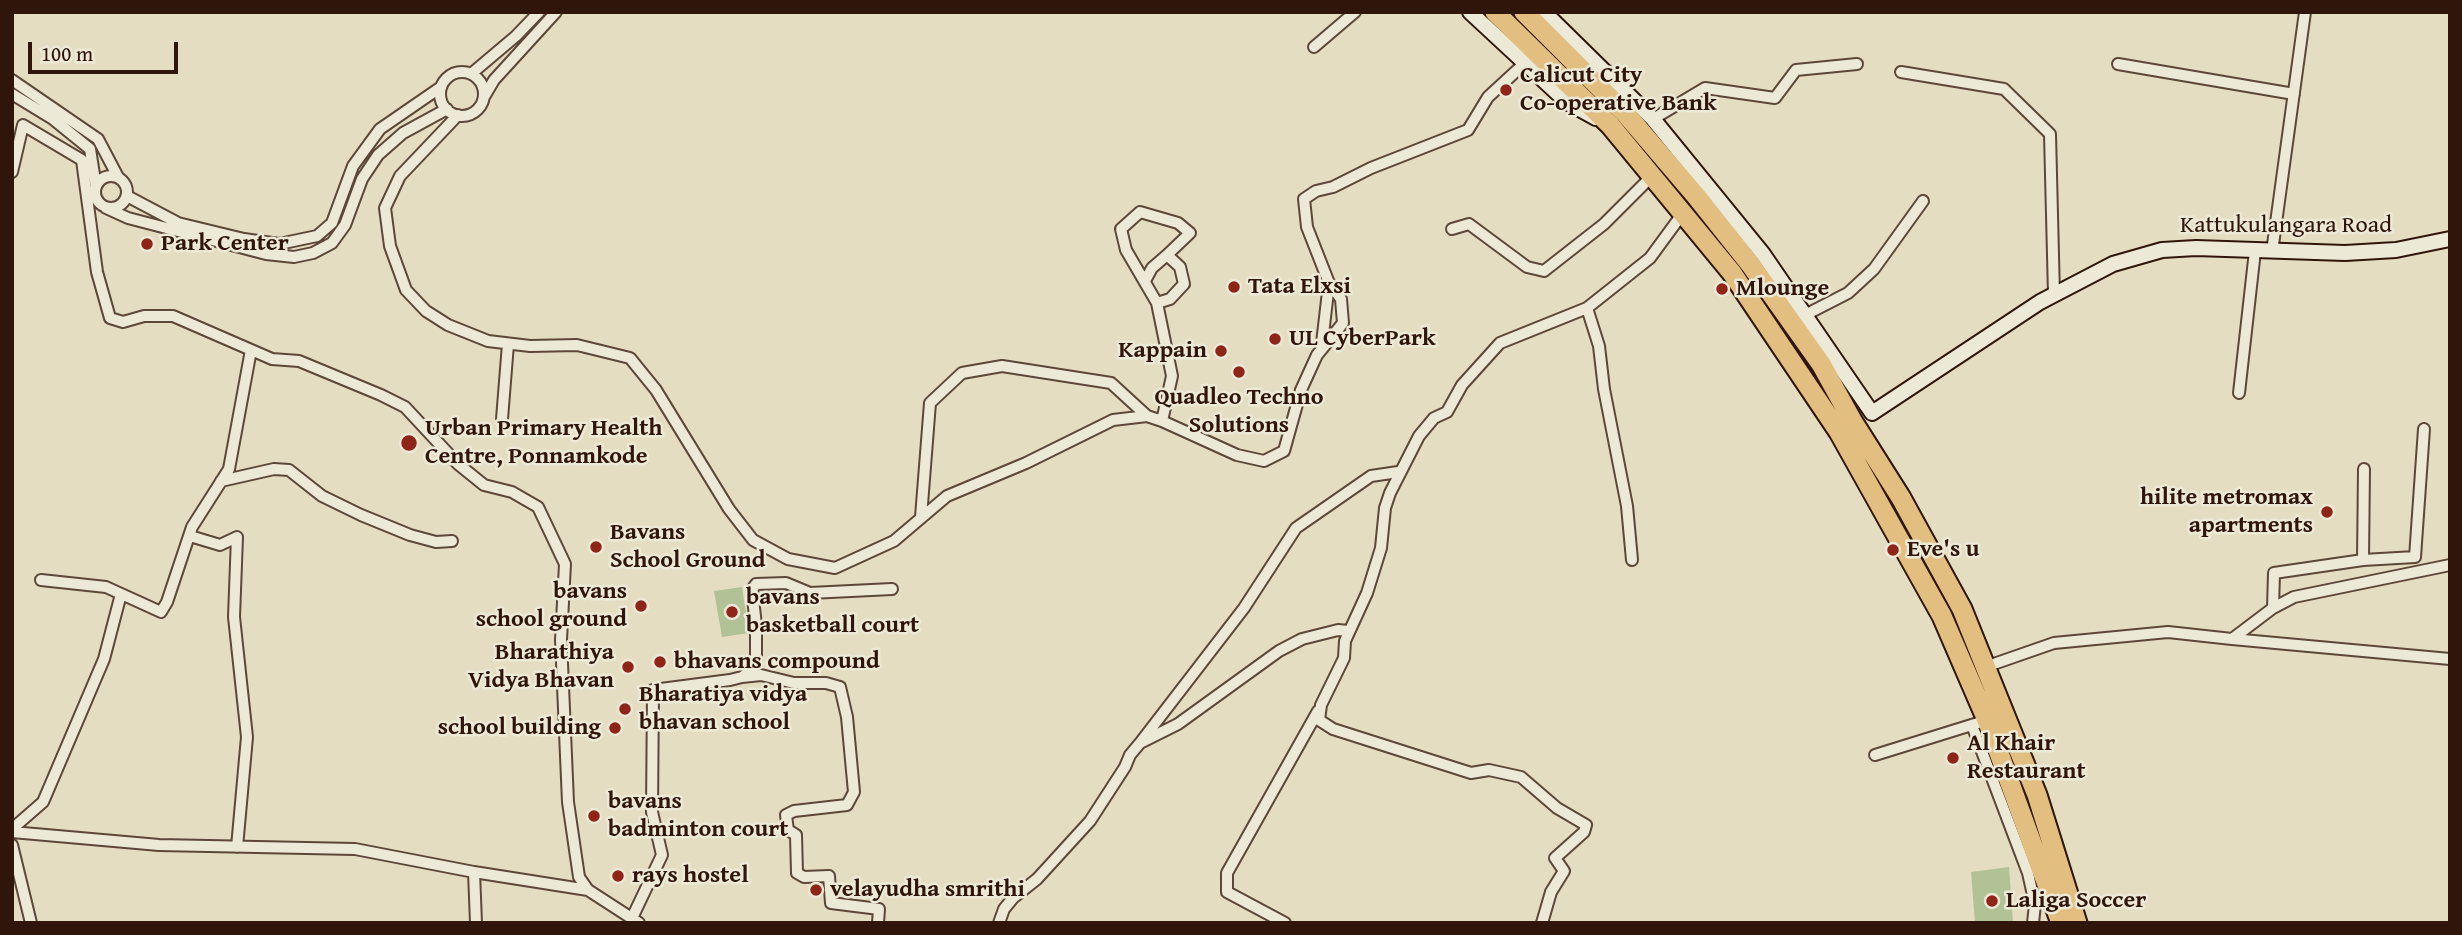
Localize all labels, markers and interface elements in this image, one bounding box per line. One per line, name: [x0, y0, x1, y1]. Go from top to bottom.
scale bar: [32, 28, 182, 72]
text: 100 m: [41, 38, 93, 69]
place label: Calicut City Co-operative Bank: [1520, 62, 1717, 118]
marker: Calicut City Co-operative Bank: [1498, 82, 1514, 98]
street label: Kattukulangara Road: [2180, 212, 2392, 240]
place label: Park Center: [161, 230, 289, 258]
marker: Park Center: [139, 236, 155, 252]
place label: Tata Elxsi: [1248, 273, 1351, 301]
place label: Mlounge: [1736, 275, 1829, 303]
marker: Tata Elxsi: [1226, 279, 1242, 295]
marker: Mlounge: [1714, 281, 1730, 297]
place label: UL CyberPark: [1289, 325, 1436, 353]
marker: UL CyberPark: [1267, 331, 1283, 347]
place label: Kappain: [1118, 337, 1207, 365]
marker: Kappain: [1213, 343, 1229, 359]
marker: Quadleo Techno Solutions: [1231, 364, 1247, 380]
place label: Quadleo Techno Solutions: [1154, 384, 1324, 440]
place label: Urban Primary Health Centre, Ponnamkode: [425, 415, 662, 471]
marker: Urban Primary Health Centre, Ponnamkode: [399, 433, 419, 453]
place label: hilite metromax apartments: [2140, 484, 2313, 540]
marker: hilite metromax apartments: [2319, 504, 2335, 520]
place label: Bavans School Ground: [610, 519, 765, 575]
place label: Eve's u: [1907, 536, 1979, 564]
marker: Bavans School Ground: [588, 539, 604, 555]
marker: Eve's u: [1885, 542, 1901, 558]
place label: bavans school ground: [476, 578, 627, 634]
place label: bavans basketball court: [746, 584, 919, 640]
marker: bavans school ground: [633, 598, 649, 614]
marker: bavans basketball court: [724, 604, 740, 620]
place label: Bharathiya Vidya Bhavan: [468, 639, 614, 695]
place label: bhavans compound: [674, 648, 880, 676]
marker: bhavans compound: [652, 654, 668, 670]
marker: Bharathiya Vidya Bhavan: [620, 659, 636, 675]
place label: Bharatiya vidya bhavan school: [639, 681, 807, 737]
marker: Bharatiya vidya bhavan school: [617, 701, 633, 717]
place label: school building: [438, 714, 601, 742]
marker: school building: [607, 720, 623, 736]
place label: Al Khair Restaurant: [1967, 730, 2085, 786]
marker: Al Khair Restaurant: [1945, 750, 1961, 766]
place label: bavans badminton court: [608, 788, 788, 844]
marker: bavans badminton court: [586, 808, 602, 824]
place label: rays hostel: [632, 862, 749, 890]
marker: rays hostel: [610, 868, 626, 884]
place label: velayudha smrithi: [830, 876, 1025, 904]
marker: velayudha smrithi: [808, 882, 824, 898]
place label: Laliga Soccer: [2006, 887, 2146, 915]
marker: Laliga Soccer: [1984, 893, 2000, 909]

